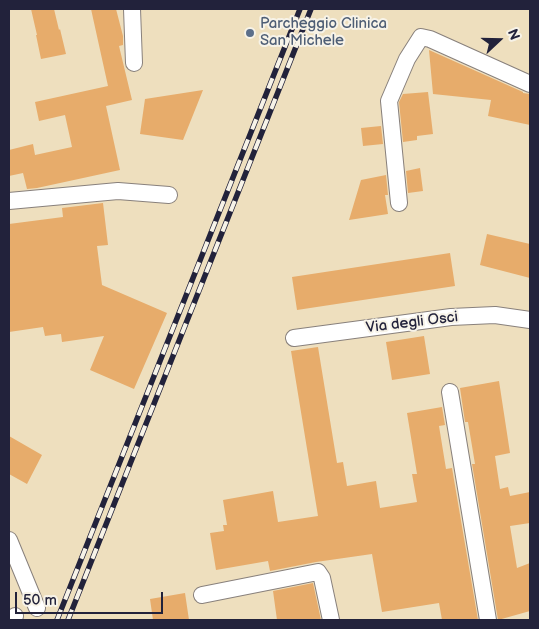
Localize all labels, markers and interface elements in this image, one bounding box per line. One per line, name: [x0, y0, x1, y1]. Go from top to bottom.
place label: Parcheggio Clinica San Michele: [260, 15, 387, 50]
north arrow: [474, 15, 524, 65]
text: N: [504, 26, 523, 42]
marker: Parcheggio Clinica San Michele: [244, 27, 256, 39]
street label: Via degli Osci: [365, 308, 459, 338]
scale bar: [18, 582, 165, 614]
text: 50 m: [23, 591, 57, 610]

